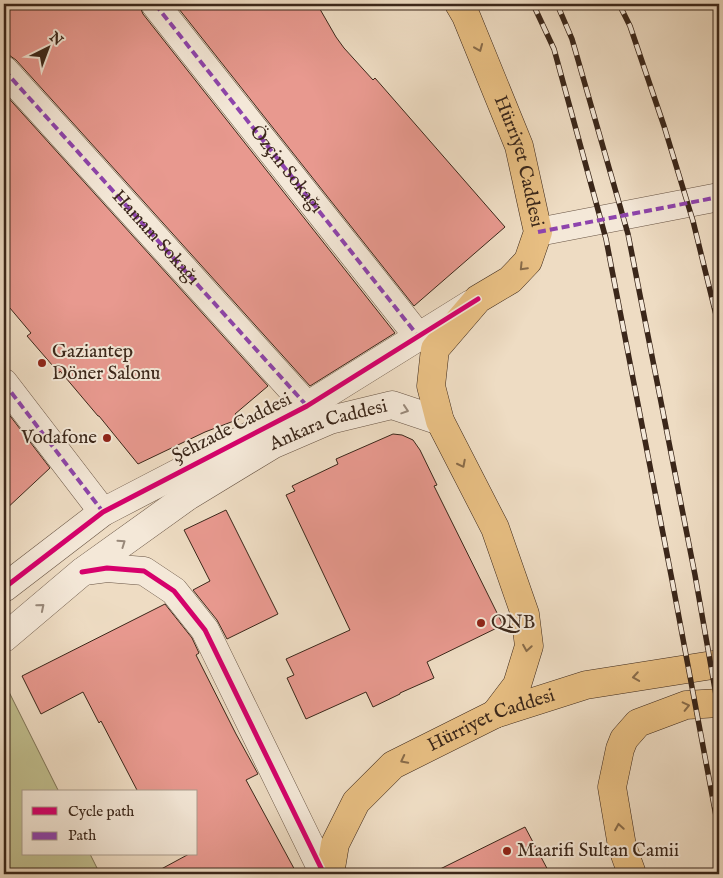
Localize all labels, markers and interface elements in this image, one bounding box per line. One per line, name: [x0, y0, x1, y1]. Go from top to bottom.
north arrow: [22, 22, 72, 72]
text: N: [45, 28, 67, 50]
one-way arrow: [473, 43, 484, 52]
street label: Hürriyet Caddesi: [488, 92, 549, 229]
street label: Özçin Sokağı: [244, 120, 328, 218]
street label: Hamam Sokağı: [106, 185, 204, 290]
one-way arrow: [519, 261, 528, 270]
place label: Gaziantep Döner Salonu: [52, 340, 161, 386]
marker: Gaziantep Döner Salonu: [36, 357, 48, 369]
street label: Şehzade Caddesi: [168, 388, 296, 468]
street label: Ankara Caddesi: [265, 395, 390, 457]
one-way arrow: [400, 404, 408, 414]
place label: Vodafone: [20, 426, 97, 450]
marker: Vodafone: [101, 432, 113, 444]
one-way arrow: [456, 459, 466, 468]
one-way arrow: [116, 540, 126, 549]
one-way arrow: [35, 603, 44, 612]
place label: QNB: [491, 611, 535, 635]
marker: QNB: [475, 617, 487, 629]
one-way arrow: [522, 644, 532, 653]
one-way arrow: [632, 671, 640, 682]
street label: Hürriyet Caddesi: [424, 684, 558, 758]
one-way arrow: [681, 701, 690, 712]
one-way arrow: [400, 754, 409, 764]
legend: [22, 790, 198, 856]
text: Cycle path: [68, 802, 134, 821]
one-way arrow: [615, 823, 625, 832]
text: Path: [68, 826, 96, 845]
place label: Maarifi Sultan Camii: [517, 839, 679, 863]
marker: Maarifi Sultan Camii: [501, 845, 513, 857]

